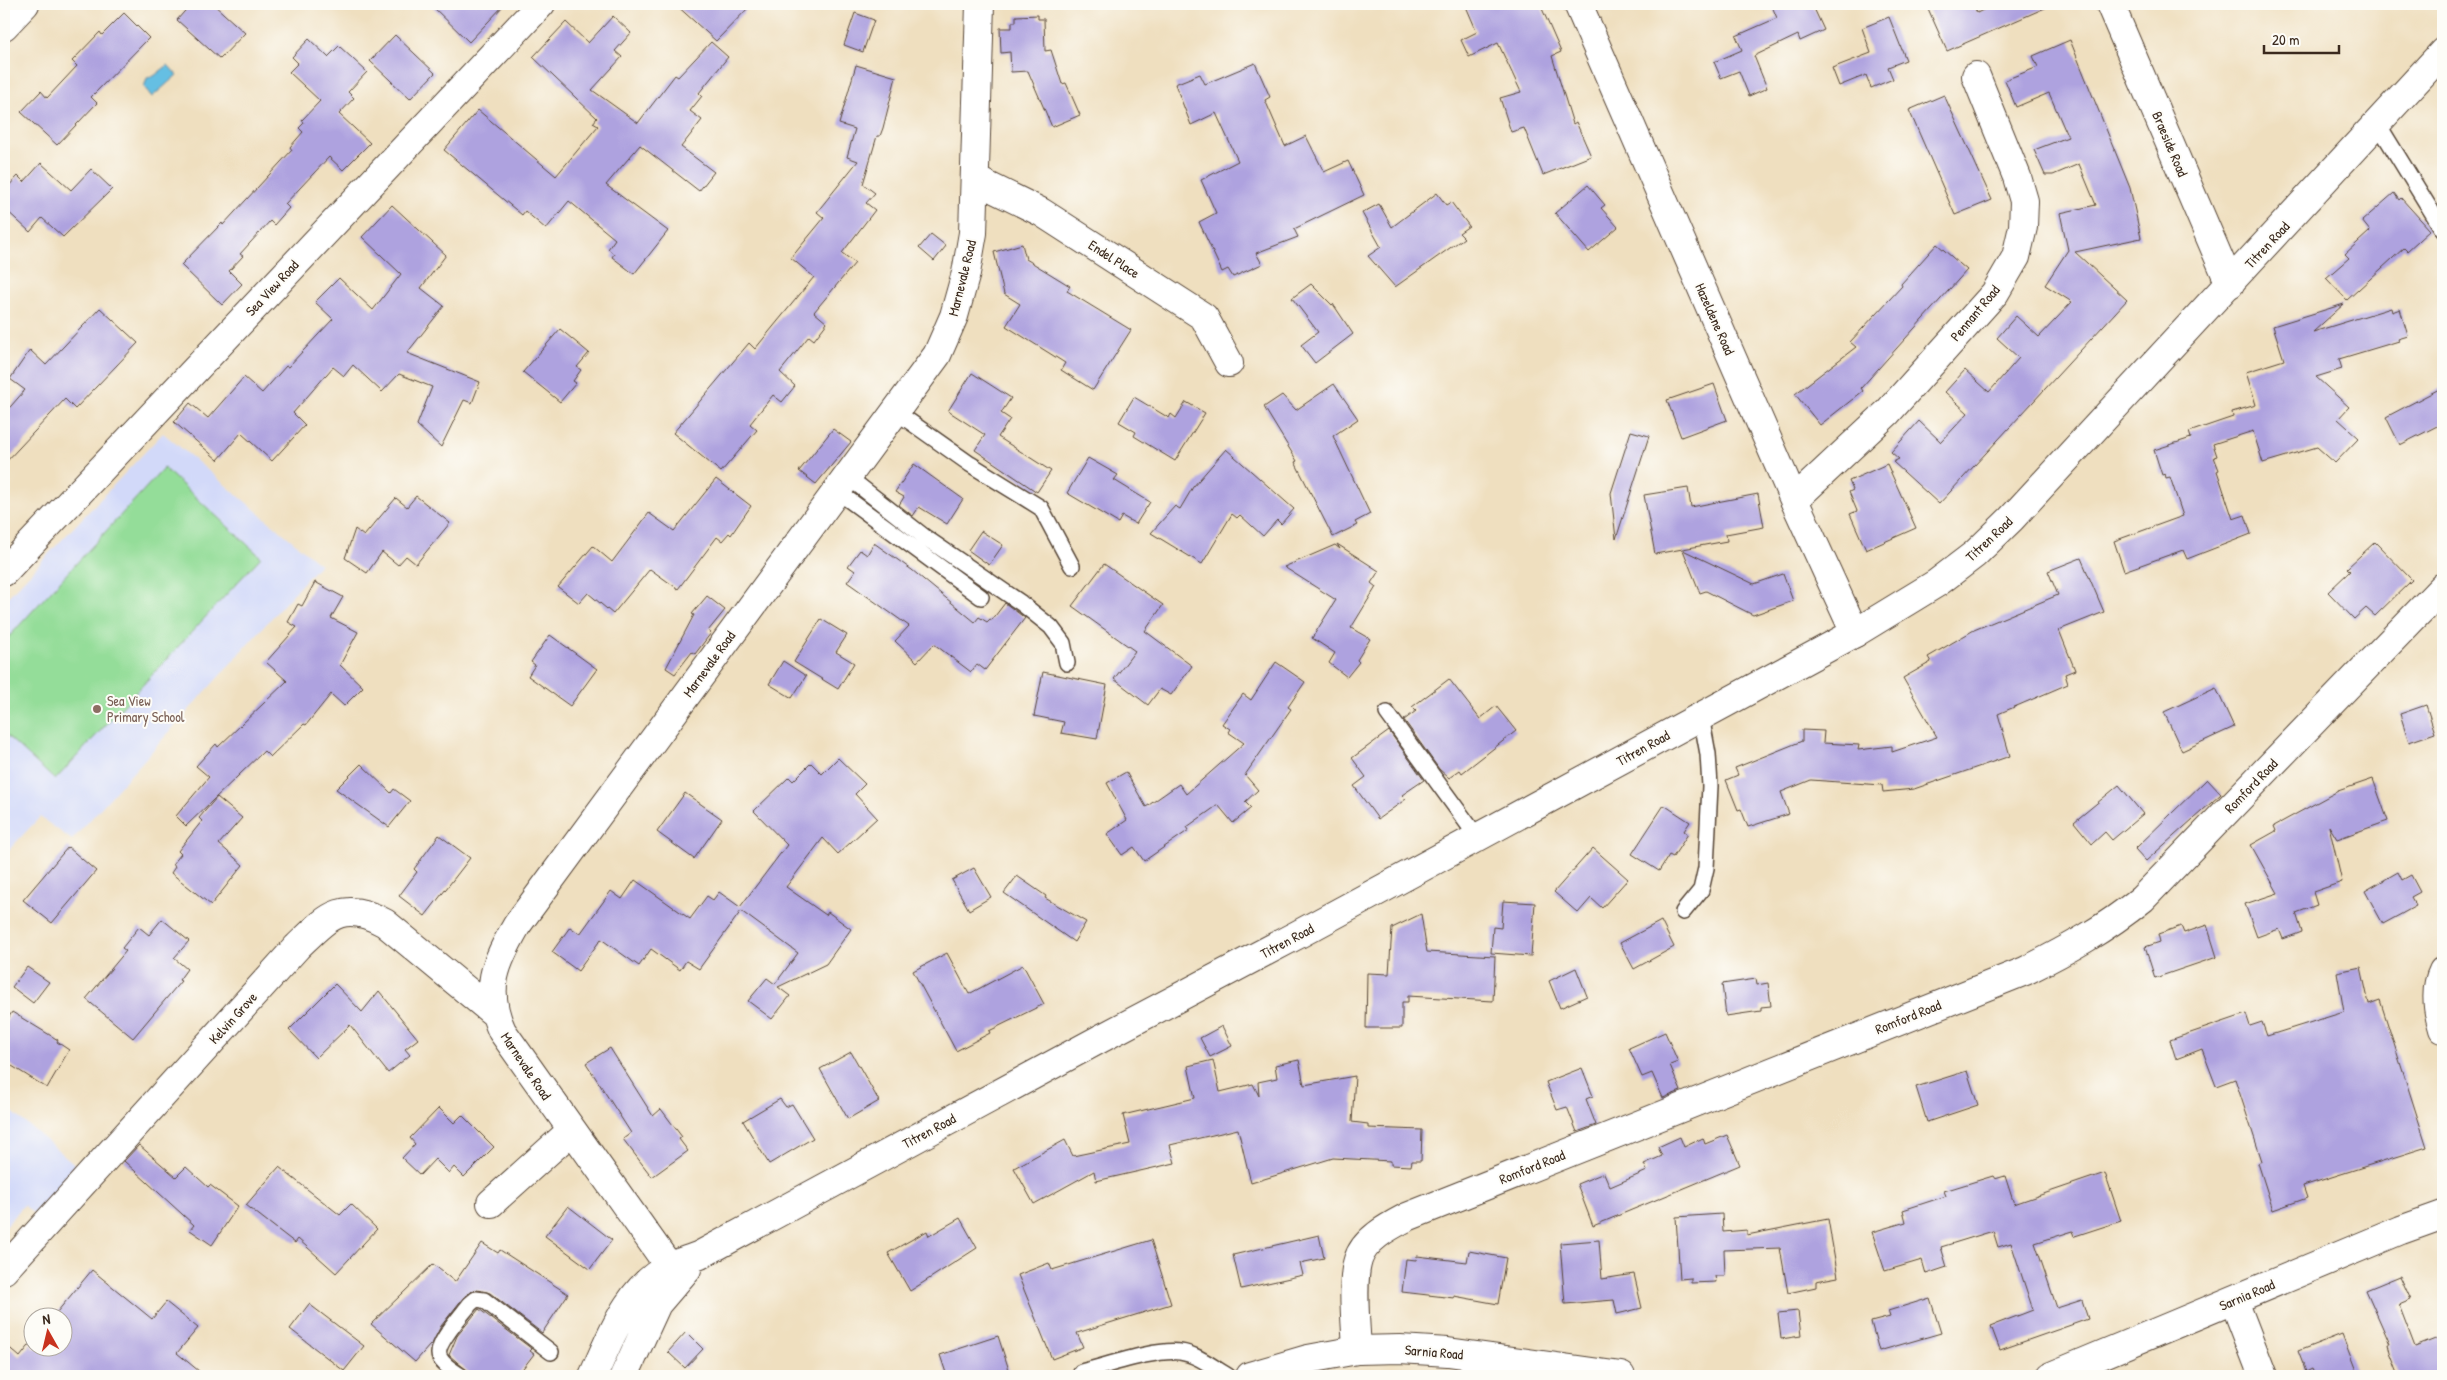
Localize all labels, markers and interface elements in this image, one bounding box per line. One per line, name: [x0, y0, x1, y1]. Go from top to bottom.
scale bar: [2264, 22, 2340, 54]
text: 20 m: [2272, 29, 2299, 50]
street label: Braeside Road: [2148, 108, 2193, 180]
street label: Titren Road: [2240, 217, 2294, 272]
street label: Endel Place: [1085, 235, 1144, 282]
street label: Marnevale Road: [943, 237, 980, 318]
street label: Sea View Road: [241, 255, 303, 320]
street label: Hazeldene Road: [1691, 280, 1740, 358]
street label: Pennant Road: [1946, 280, 2004, 345]
street label: Titren Road: [1961, 512, 2017, 565]
street label: Marnevale Road: [678, 626, 739, 701]
place label: Sea View Primary School: [107, 691, 185, 727]
marker: Sea View Primary School: [91, 703, 103, 715]
street label: Titren Road: [1613, 725, 1673, 770]
street label: Romford Road: [2220, 754, 2282, 817]
street label: Titren Road: [1257, 918, 1317, 963]
street label: Kelvin Grove: [204, 987, 261, 1048]
street label: Romford Road: [1872, 995, 1944, 1038]
street label: Marnevale Road: [497, 1028, 556, 1104]
street label: Titren Road: [899, 1108, 959, 1153]
street label: Romford Road: [1496, 1145, 1568, 1188]
street label: Sarnia Road: [2216, 1274, 2278, 1315]
north arrow: [22, 1308, 72, 1358]
text: N: [41, 1309, 52, 1329]
street label: Sarnia Road: [1404, 1339, 1465, 1364]

